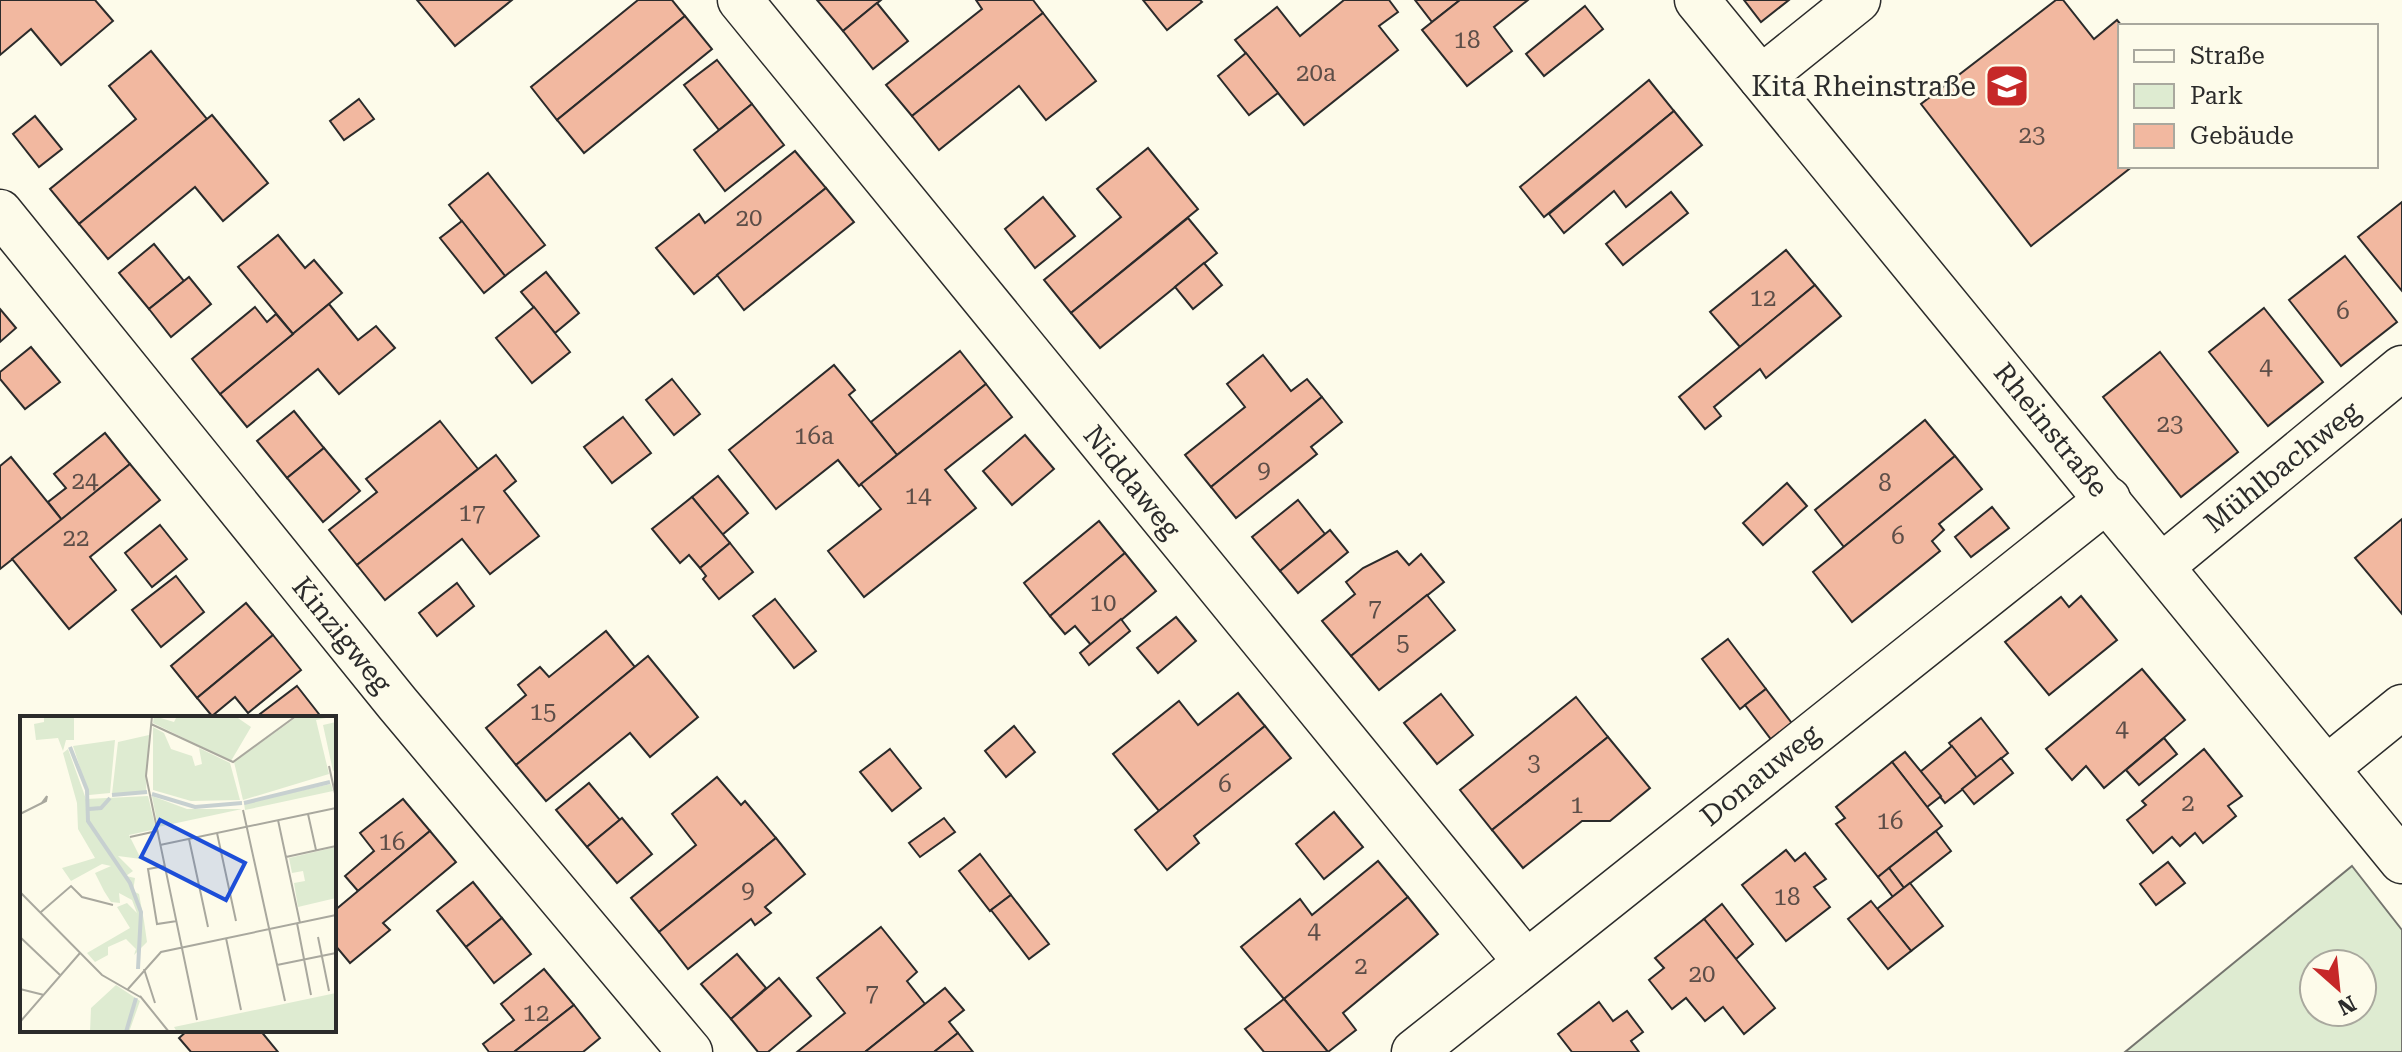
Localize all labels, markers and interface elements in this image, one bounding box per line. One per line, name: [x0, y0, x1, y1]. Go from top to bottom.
legend: [2118, 24, 2378, 168]
house number: 18: [1454, 26, 1480, 54]
text: Straße: [2190, 42, 2265, 70]
house number: 20a: [1296, 59, 1336, 87]
school or university icon: Kita Rheinstraße: [1983, 62, 2031, 110]
place label: Kita Rheinstraße: [1751, 70, 1976, 103]
text: Park: [2190, 82, 2243, 110]
house number: 23: [2019, 121, 2045, 149]
text: Gebäude: [2190, 122, 2294, 150]
house number: 20: [736, 204, 762, 232]
house number: 12: [1750, 284, 1776, 312]
house number: 6: [2336, 297, 2350, 325]
house number: 4: [2259, 353, 2273, 381]
street label: Rheinstraße: [1987, 356, 2115, 504]
street label: Mühlbachweg: [2198, 394, 2366, 540]
house number: 23: [2157, 410, 2183, 438]
street label: Niddaweg: [1077, 419, 1188, 545]
house number: 16a: [794, 422, 834, 450]
house number: 9: [1257, 456, 1271, 484]
house number: 24: [72, 467, 99, 495]
house number: 8: [1878, 469, 1892, 497]
house number: 14: [905, 482, 932, 510]
house number: 17: [459, 499, 485, 527]
house number: 6: [1891, 522, 1905, 550]
house number: 22: [63, 524, 89, 552]
street label: Kinzigweg: [285, 570, 399, 700]
house number: 10: [1090, 589, 1116, 617]
house number: 7: [1368, 594, 1382, 622]
house number: 5: [1396, 629, 1410, 657]
house number: 15: [530, 698, 556, 726]
house number: 4: [2115, 715, 2129, 743]
inset map: [20, 716, 336, 1032]
street label: Donauweg: [1694, 717, 1826, 833]
house number: 3: [1527, 749, 1541, 777]
house number: 6: [1218, 770, 1232, 798]
house number: 2: [2181, 789, 2195, 817]
house number: 1: [1570, 791, 1584, 819]
house number: 16: [1877, 807, 1903, 835]
house number: 16: [379, 828, 405, 856]
house number: 9: [741, 876, 755, 904]
house number: 18: [1774, 883, 1800, 911]
house number: 4: [1307, 917, 1321, 945]
north arrow: [2298, 948, 2378, 1028]
house number: 2: [1354, 952, 1368, 980]
house number: 20: [1689, 960, 1715, 988]
house number: 7: [865, 979, 879, 1007]
text: N: [2334, 990, 2360, 1020]
house number: 12: [523, 999, 549, 1027]

